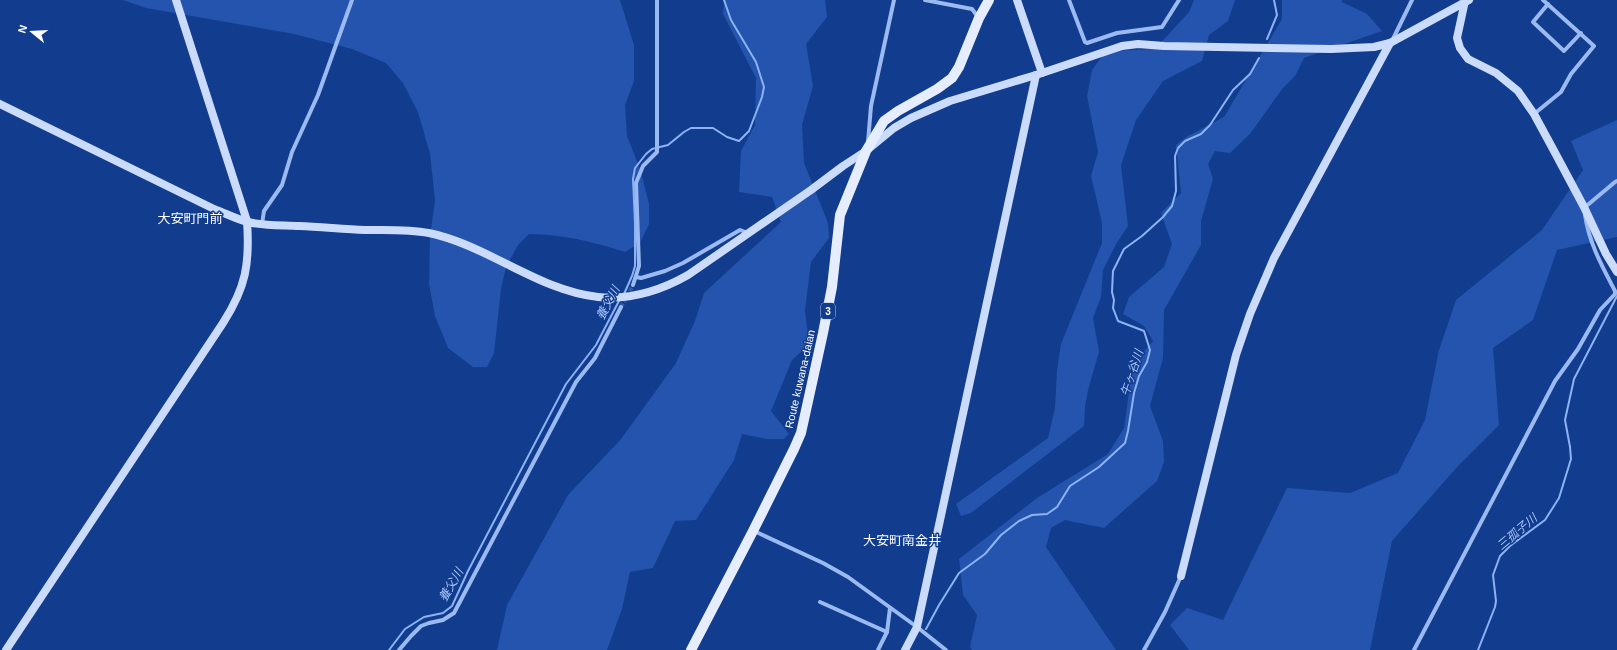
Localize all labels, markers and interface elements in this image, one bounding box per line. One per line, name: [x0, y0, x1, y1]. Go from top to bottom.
north arrow: [12, 12, 52, 52]
text: N: [16, 23, 29, 35]
district label: 大安町門前: [157, 211, 223, 226]
water label: 養父川: [593, 282, 624, 322]
road number: 3: [821, 303, 835, 319]
street label: Route kuwana-daian: [783, 328, 817, 430]
water label: 午ヶ谷川: [1118, 346, 1147, 398]
water label: 三孤子川: [1494, 510, 1541, 553]
district label: 大安町南金井: [863, 533, 941, 548]
water label: 養父川: [436, 564, 467, 604]

